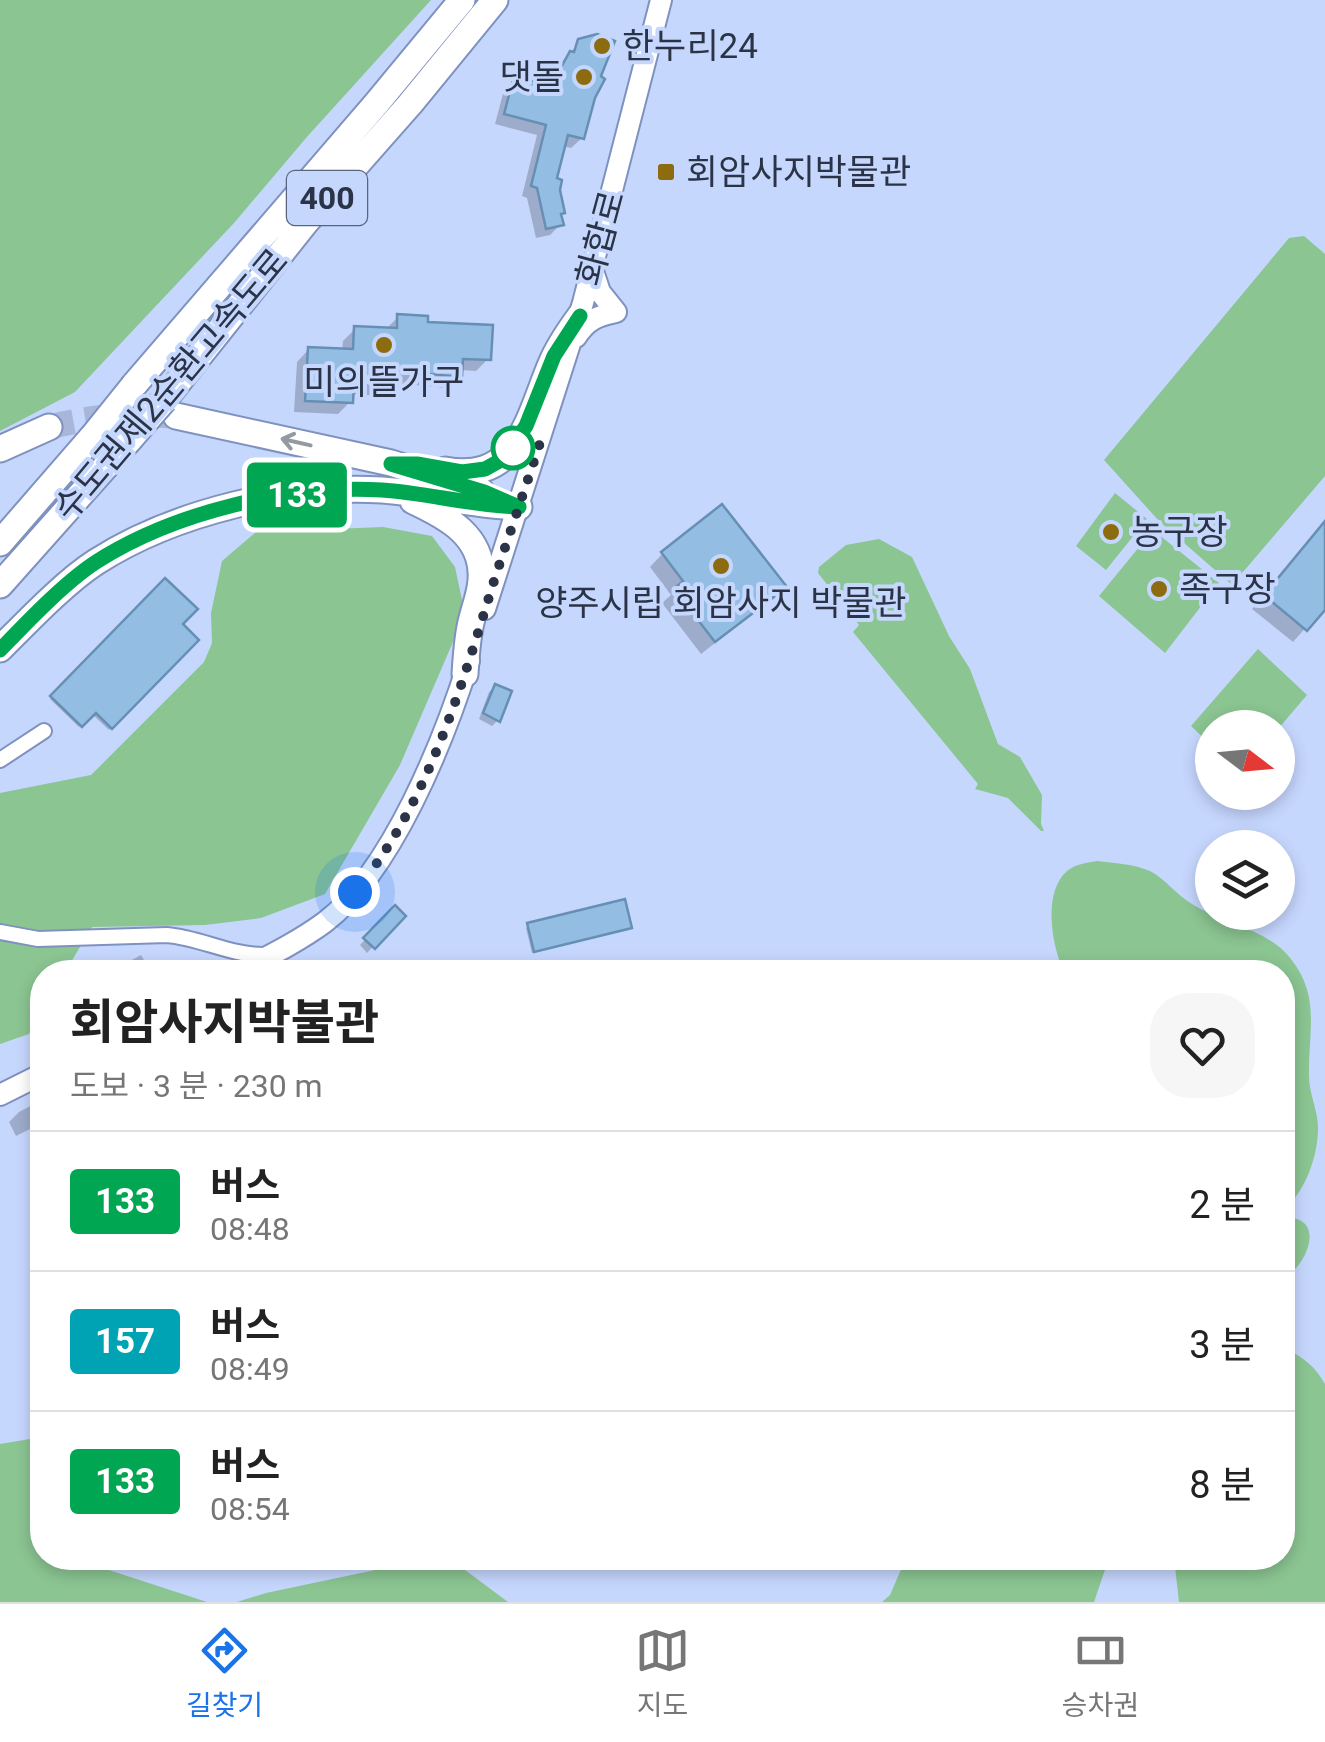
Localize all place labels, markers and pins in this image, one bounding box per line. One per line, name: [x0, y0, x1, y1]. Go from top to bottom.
place label: 한누리24: [622, 26, 758, 67]
marker: 한누리24: [591, 35, 613, 57]
place label: 댓돌: [500, 57, 564, 98]
marker: 댓돌: [573, 66, 595, 88]
place label: 회암사지박물관: [686, 152, 911, 193]
marker: 회암사지박물관: [655, 161, 677, 183]
marker: 미의뜰가구: [373, 334, 395, 356]
place label: 미의뜰가구: [303, 362, 465, 403]
unlabelled marker: [492, 427, 534, 469]
place label: 농구장: [1131, 512, 1228, 553]
marker: 농구장: [1100, 521, 1122, 543]
marker: 양주시립 회암사지 박물관: [710, 555, 732, 577]
place label: 족구장: [1179, 569, 1276, 610]
marker: 족구장: [1148, 578, 1170, 600]
place label: 양주시립 회암사지 박물관: [535, 583, 907, 624]

